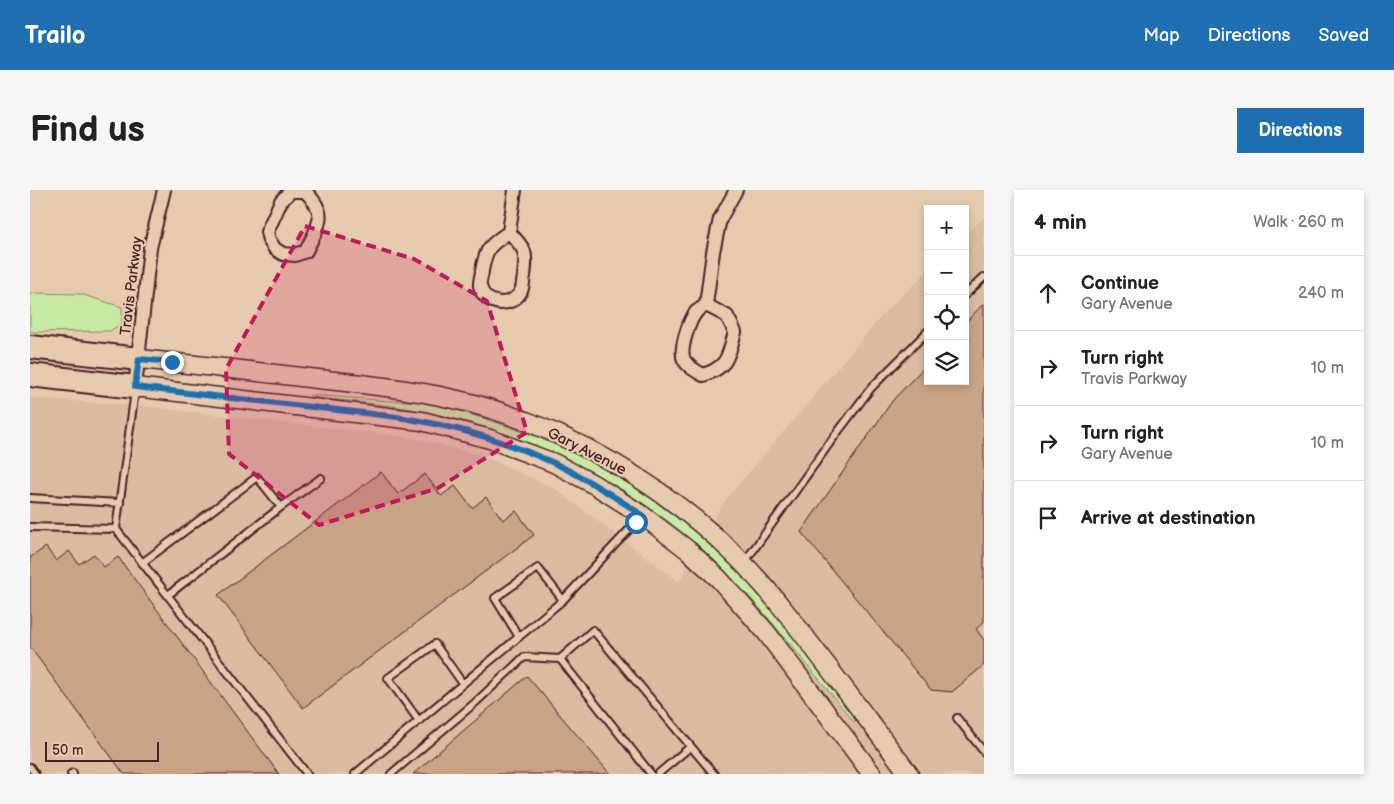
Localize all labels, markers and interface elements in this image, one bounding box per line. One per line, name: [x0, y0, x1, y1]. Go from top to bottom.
text: Trailo: [25, 21, 85, 50]
text: Map: [1144, 25, 1180, 46]
text: Directions: [1208, 25, 1290, 46]
text: Saved: [1318, 25, 1369, 46]
button: Directions: [1237, 108, 1364, 153]
text: Find us: [30, 109, 145, 152]
map controls: [924, 205, 969, 385]
button: +: [924, 205, 969, 250]
text: 4 min: [1034, 210, 1087, 235]
text: Walk · 260 m: [1253, 213, 1344, 232]
street label: Travis Parkway: [116, 235, 147, 337]
button: −: [924, 250, 969, 295]
text: Continue: [1081, 272, 1159, 295]
icon: ahead: [1034, 279, 1062, 307]
text: 240 m: [1298, 284, 1344, 303]
button: locate: [924, 295, 969, 340]
text: Gary Avenue: [1081, 295, 1173, 314]
button: layers: [924, 340, 969, 385]
text: Turn right: [1081, 347, 1164, 370]
route end: [161, 351, 184, 374]
icon: right: [1034, 354, 1062, 382]
text: 10 m: [1311, 359, 1344, 378]
text: Travis Parkway: [1081, 370, 1187, 389]
text: Turn right: [1081, 422, 1164, 445]
street label: Gary Avenue: [544, 423, 630, 480]
icon: right: [1034, 429, 1062, 457]
text: 10 m: [1311, 434, 1344, 453]
text: Gary Avenue: [1081, 445, 1173, 464]
icon: arrive: [1034, 504, 1062, 532]
text: Arrive at destination: [1081, 507, 1256, 530]
route start: [625, 511, 648, 534]
scale bar: [45, 739, 159, 762]
text: 50 m: [52, 742, 84, 759]

